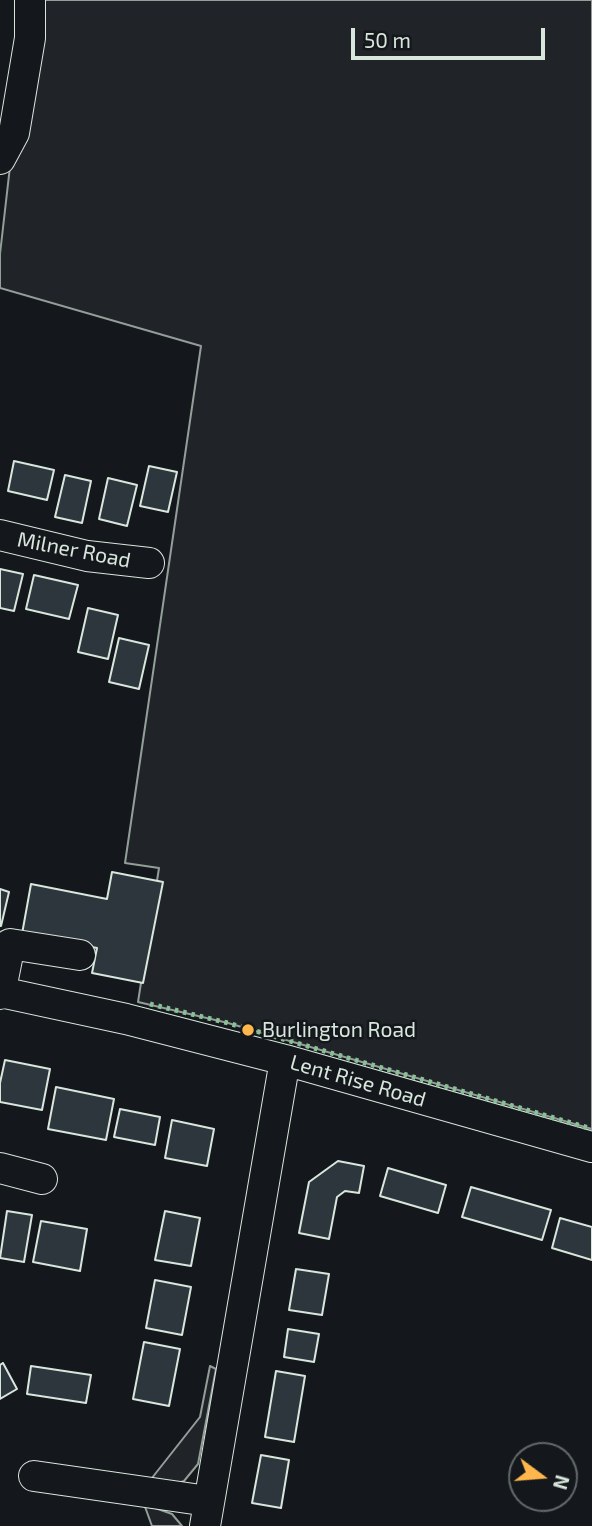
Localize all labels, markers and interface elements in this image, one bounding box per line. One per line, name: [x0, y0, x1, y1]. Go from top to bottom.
scale bar: [354, 14, 548, 58]
text: 50 m: [364, 27, 411, 52]
street label: Milner Road: [15, 527, 133, 573]
place label: Burlington Road: [262, 1017, 416, 1043]
marker: Burlington Road: [240, 1022, 256, 1038]
street label: Lent Rise Road: [287, 1050, 429, 1112]
north arrow: [508, 1442, 578, 1512]
text: N: [549, 1473, 575, 1492]

